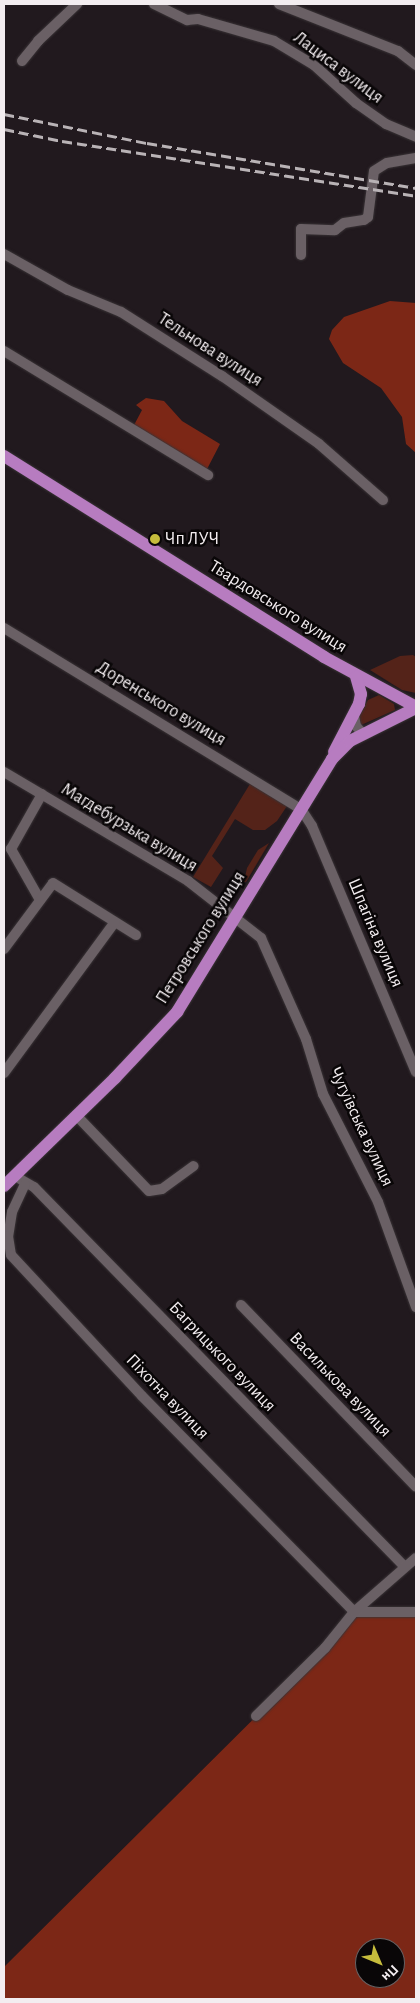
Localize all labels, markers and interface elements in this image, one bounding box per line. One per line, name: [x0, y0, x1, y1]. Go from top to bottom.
street label: Лациса вулиця: [289, 27, 387, 109]
street label: Тельнова вулиця: [154, 308, 266, 392]
place label: Чп ЛУЧ: [165, 528, 219, 550]
marker: Чп ЛУЧ: [149, 533, 161, 545]
street label: Твардовського вулиця: [205, 556, 351, 658]
street label: Доренського вулиця: [92, 657, 230, 751]
street label: Магдебурзька вулиця: [57, 779, 201, 877]
street label: Петровського вулиця: [152, 868, 250, 1008]
street label: Шпагіна вулиця: [342, 875, 408, 991]
street label: Чугуївська вулиця: [324, 1064, 398, 1190]
street label: Багрицького вулиця: [164, 1297, 280, 1417]
street label: Василькова вулиця: [284, 1328, 396, 1442]
street label: Піхотна вулиця: [121, 1350, 213, 1444]
north arrow: [355, 1938, 405, 1988]
text: Пн: [379, 1962, 401, 1984]

